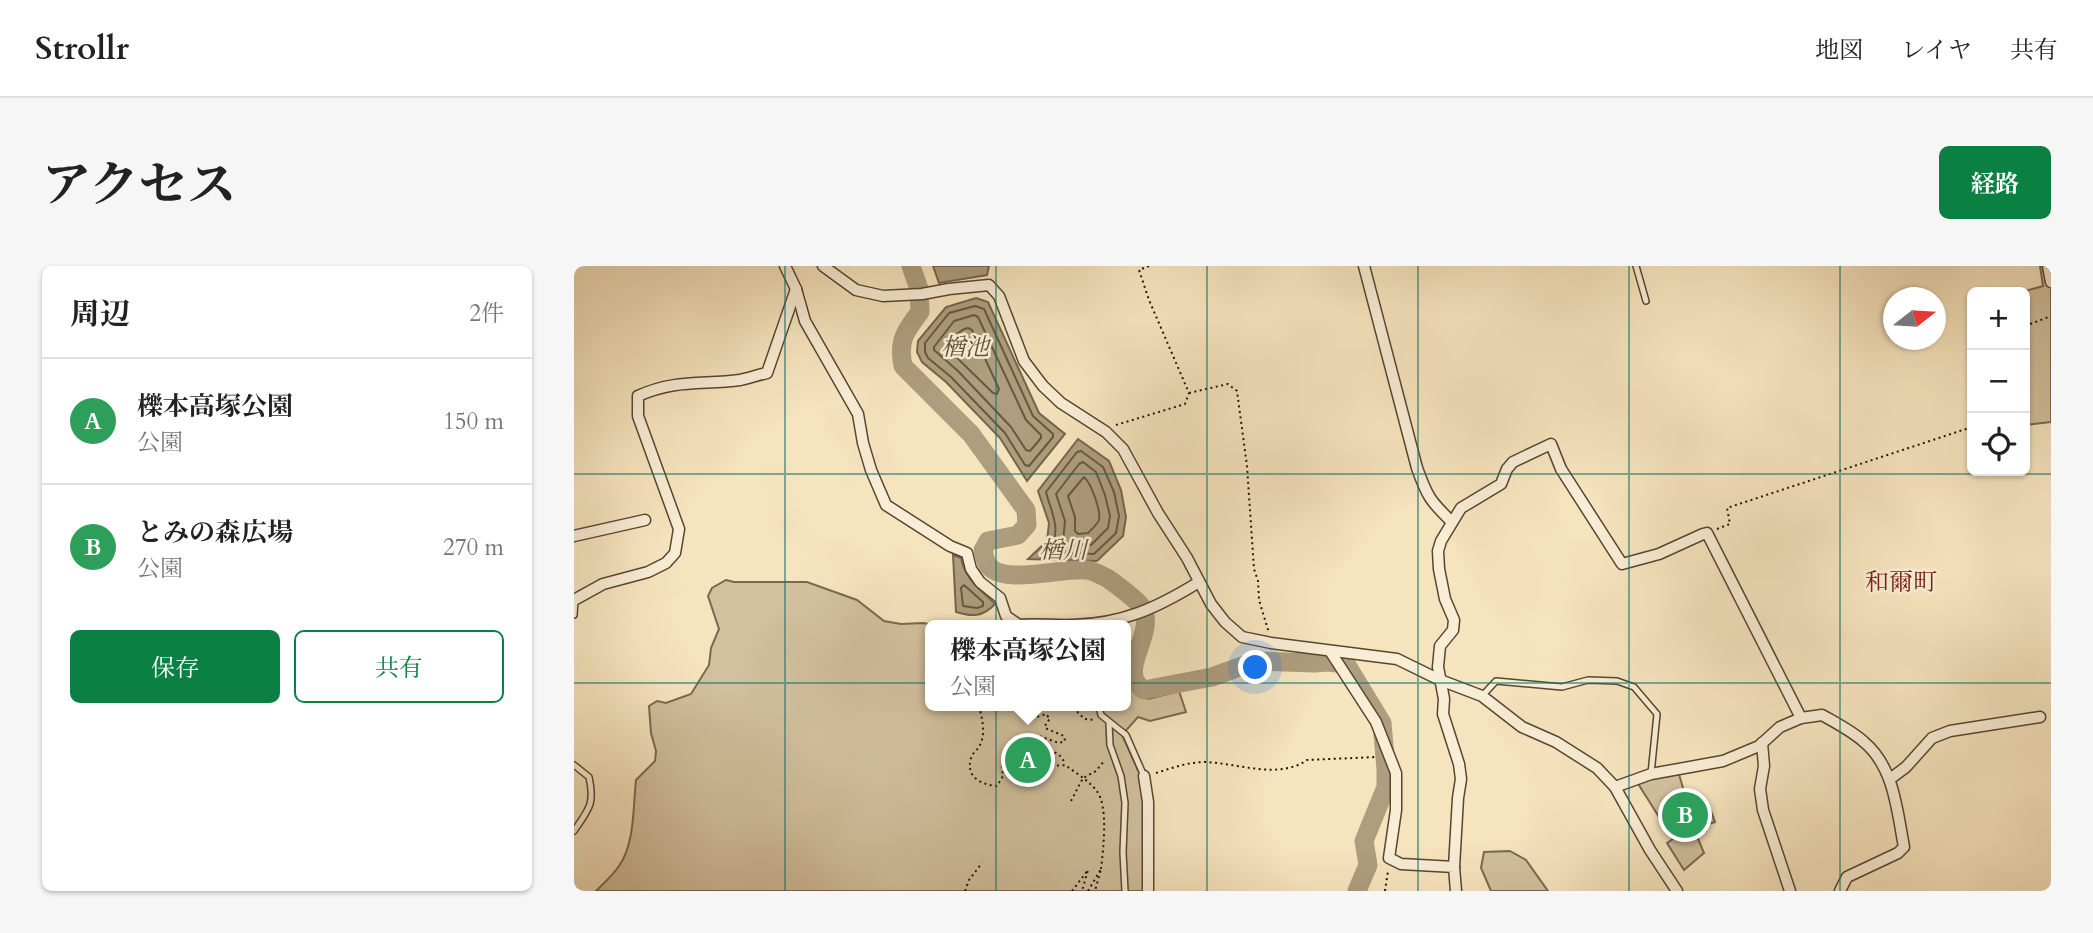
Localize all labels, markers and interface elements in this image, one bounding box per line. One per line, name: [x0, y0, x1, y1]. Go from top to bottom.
text: Strollr: [35, 26, 129, 71]
text: 地図: [1815, 34, 1863, 67]
text: レイヤ: [1901, 34, 1972, 67]
text: 共有: [2010, 34, 2058, 67]
button: 経路: [1939, 146, 2051, 219]
text: アクセス: [42, 152, 237, 219]
north arrow: [1883, 287, 1946, 350]
map controls: [1967, 287, 2030, 476]
button: +: [1967, 287, 2030, 350]
text: 周辺: [70, 294, 130, 335]
text: 2件: [469, 298, 504, 329]
water label: 楢池: [941, 331, 992, 364]
button: −: [1967, 350, 2030, 413]
text: 櫟本高塚公園: [137, 389, 293, 424]
text: A: [84, 406, 102, 437]
text: 150 m: [443, 406, 504, 437]
button: locate: [1967, 413, 2030, 476]
text: 公園: [137, 427, 183, 458]
text: とみの森広場: [137, 515, 293, 550]
text: B: [85, 532, 101, 563]
text: 270 m: [443, 532, 504, 563]
water label: 楢川: [1039, 534, 1090, 567]
text: 公園: [137, 553, 183, 584]
district label: 和爾町: [1865, 566, 1937, 599]
popup: [925, 620, 1131, 711]
button: 保存: [70, 630, 280, 703]
button: 共有: [294, 630, 504, 703]
text: 櫟本高塚公園: [950, 633, 1106, 668]
your location: [1238, 650, 1272, 684]
text: 公園: [950, 671, 996, 702]
pin: A: [1005, 734, 1051, 786]
pin: B: [1662, 789, 1708, 841]

